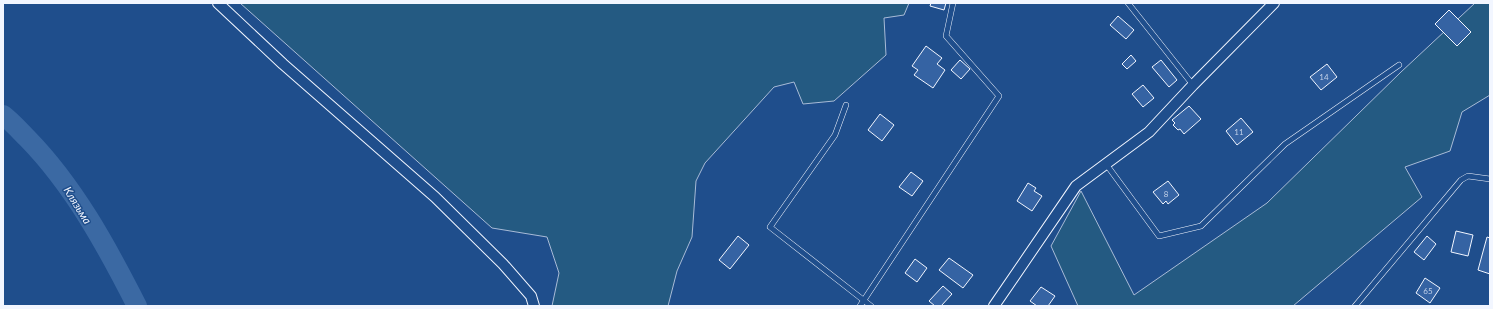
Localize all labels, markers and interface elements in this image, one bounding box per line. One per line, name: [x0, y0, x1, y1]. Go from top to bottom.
house number: 14: [1319, 72, 1329, 82]
house number: 11: [1234, 127, 1244, 137]
water label: Клязьма: [62, 184, 95, 226]
house number: 8: [1164, 189, 1169, 199]
house number: 65: [1423, 286, 1433, 296]

